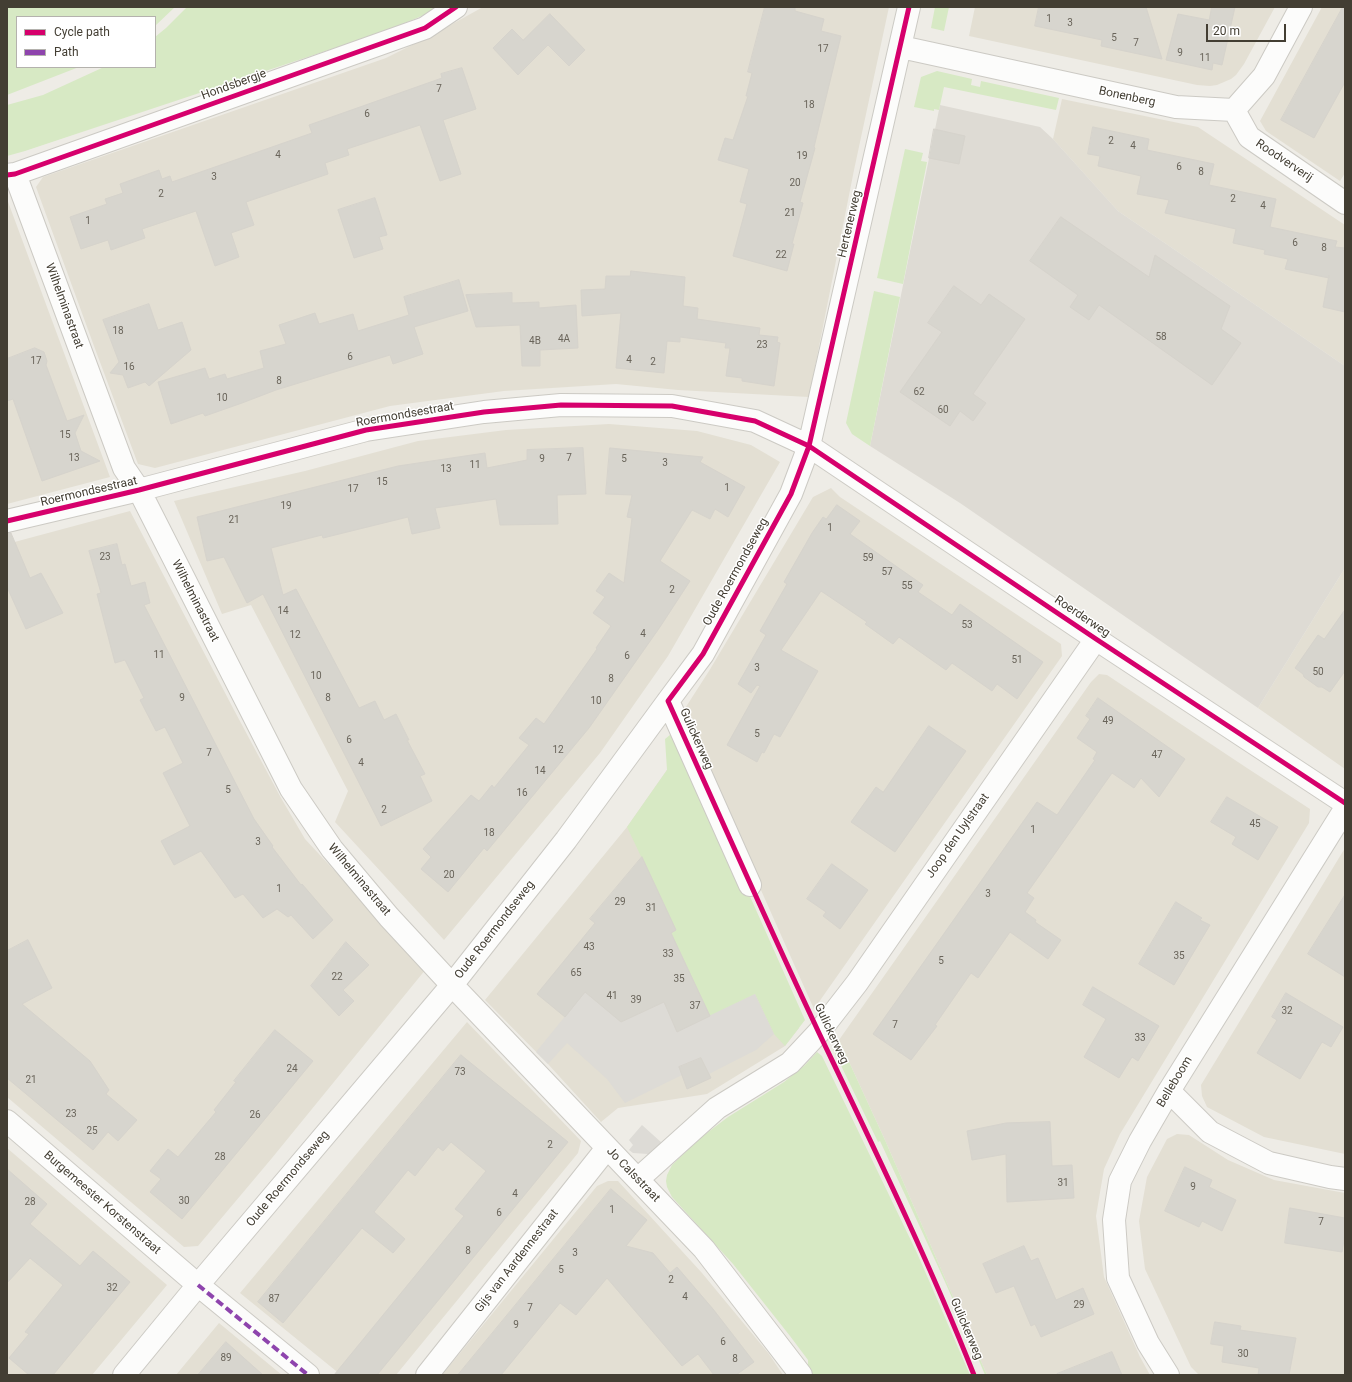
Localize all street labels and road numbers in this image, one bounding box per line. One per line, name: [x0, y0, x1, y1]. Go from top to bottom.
street label: Hondsbergje: [200, 67, 268, 103]
street label: Bonenberg: [1097, 84, 1157, 110]
street label: Roodververij: [1253, 137, 1315, 185]
street label: Hertenerweg: [835, 189, 865, 259]
street label: Wilhelminastraat: [42, 261, 86, 351]
street label: Roermondsestraat: [355, 399, 455, 431]
street label: Roermondsestraat: [39, 474, 139, 510]
street label: Oude Roermondseweg: [700, 516, 772, 628]
street label: Wilhelminastraat: [168, 558, 222, 644]
street label: Roerderweg: [1051, 593, 1113, 641]
street label: Gulickerweg: [676, 706, 716, 772]
street label: Joop den Uylstraat: [923, 791, 993, 881]
street label: Wilhelminastraat: [325, 841, 393, 919]
street label: Oude Roermondseweg: [452, 878, 538, 982]
street label: Gulickerweg: [811, 1001, 851, 1067]
street label: Belleboom: [1154, 1054, 1196, 1110]
street label: Oude Roermondseweg: [244, 1128, 332, 1230]
street label: Jo Calsstraat: [603, 1145, 663, 1205]
street label: Burgemeester Korstenstraat: [41, 1148, 163, 1258]
street label: Gijs van Aardennestraat: [472, 1207, 562, 1315]
street label: Gulickerweg: [947, 1296, 985, 1362]

